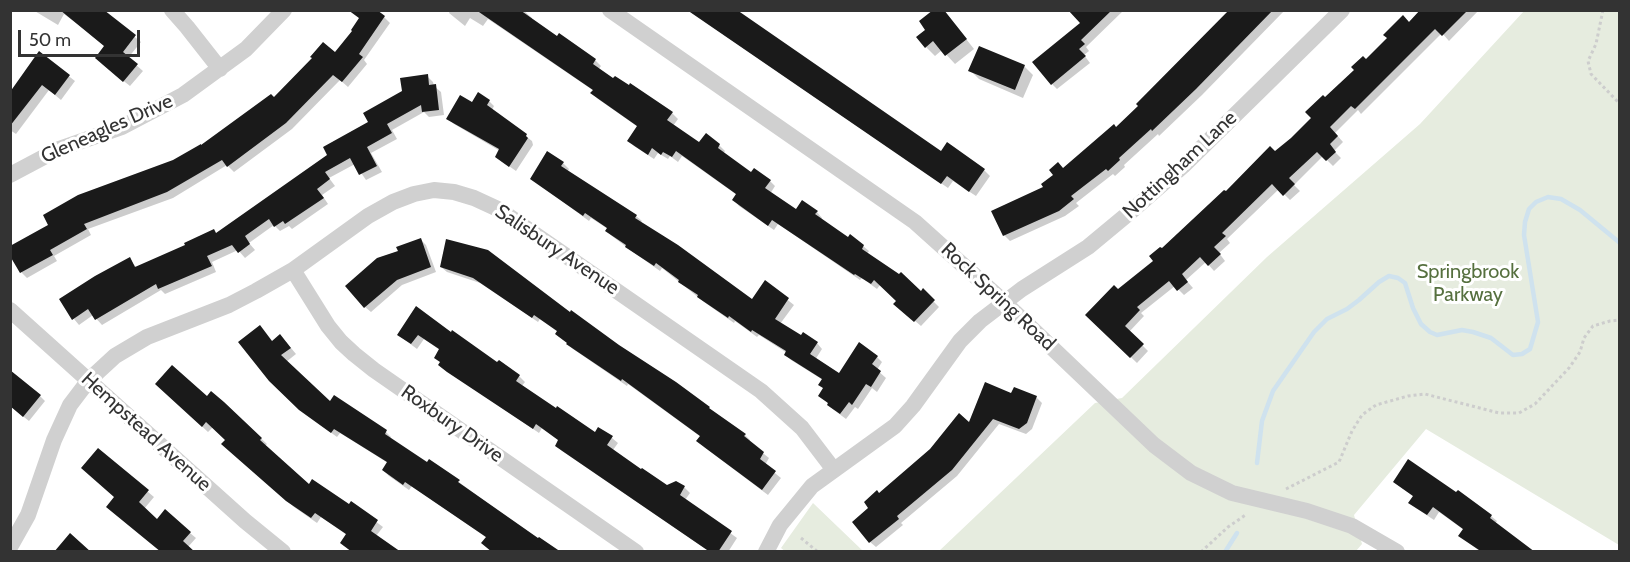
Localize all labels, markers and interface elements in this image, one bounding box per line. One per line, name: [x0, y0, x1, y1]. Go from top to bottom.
scale bar: [21, 18, 142, 56]
text: 50 m: [29, 29, 71, 51]
street label: Gleneagles Drive: [37, 89, 177, 169]
street label: Nottingham Lane: [1118, 106, 1242, 224]
street label: Salisbury Avenue: [490, 200, 624, 300]
street label: Rock Spring Road: [936, 238, 1060, 356]
park label: Springbrook Parkway: [1417, 260, 1519, 307]
street label: Hempstead Avenue: [76, 367, 216, 497]
street label: Roxbury Drive: [396, 380, 508, 468]

